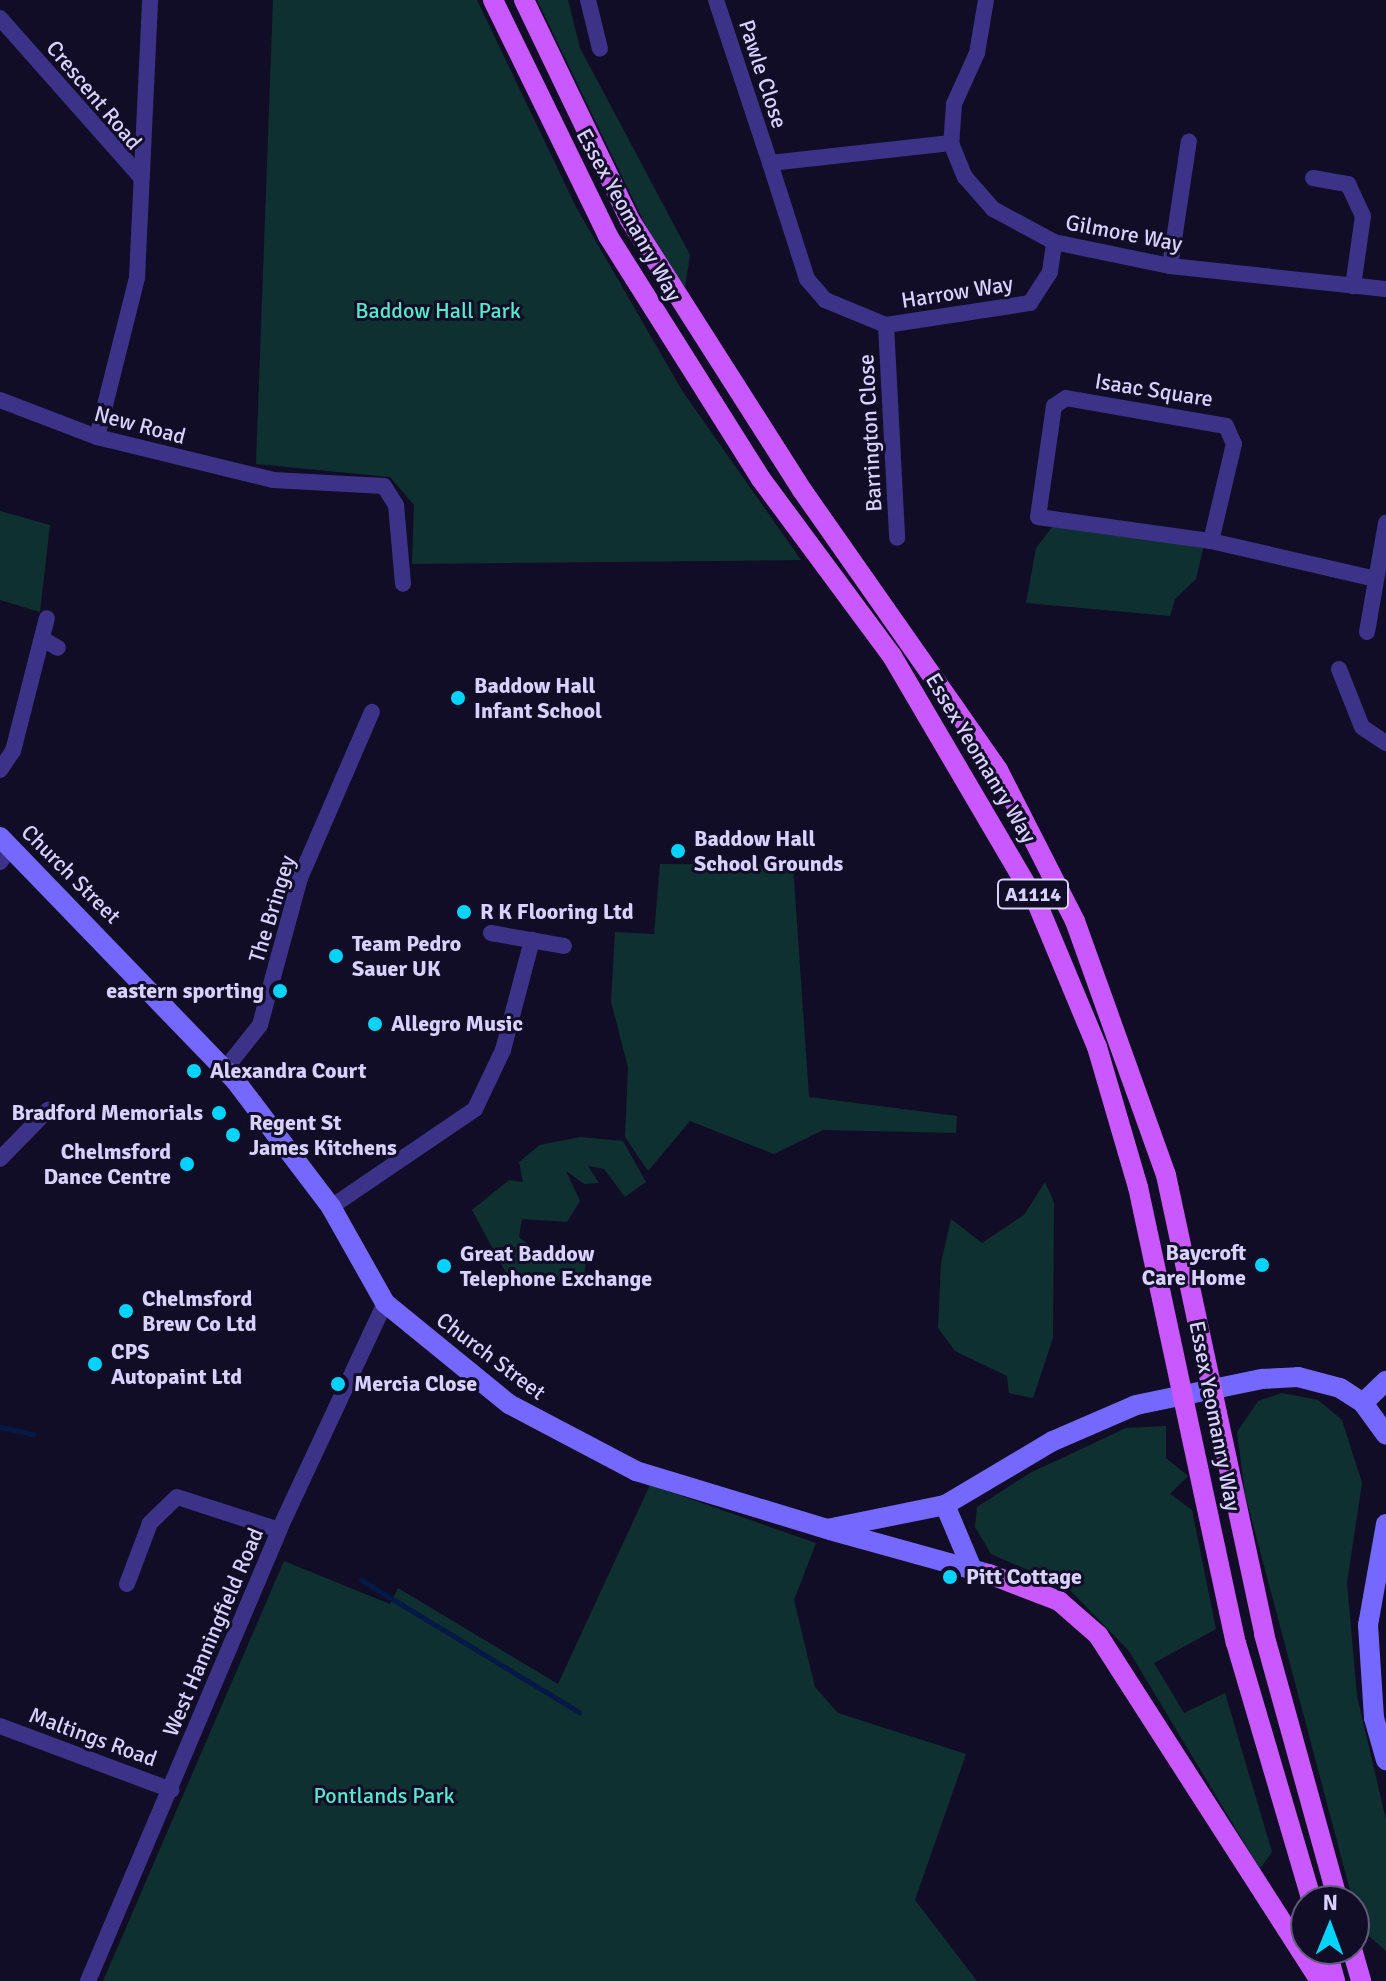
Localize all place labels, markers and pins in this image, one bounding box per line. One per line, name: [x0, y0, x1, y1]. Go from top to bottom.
place label: Baddow Hall Infant School: [474, 672, 602, 724]
marker: Baddow Hall Infant School: [449, 689, 467, 707]
place label: Baddow Hall School Grounds: [694, 825, 843, 876]
marker: Baddow Hall School Grounds: [669, 842, 687, 860]
place label: R K Flooring Ltd: [480, 899, 634, 925]
marker: R K Flooring Ltd: [455, 903, 473, 921]
place label: Team Pedro Sauer UK: [352, 930, 461, 982]
marker: Team Pedro Sauer UK: [327, 947, 345, 965]
place label: eastern sporting: [106, 978, 264, 1004]
marker: eastern sporting: [271, 982, 289, 1000]
place label: Allegro Music: [391, 1011, 523, 1037]
marker: Allegro Music: [366, 1015, 384, 1033]
place label: Alexandra Court: [210, 1058, 366, 1084]
marker: Alexandra Court: [185, 1062, 203, 1080]
place label: Bradford Memorials: [11, 1100, 203, 1126]
marker: Bradford Memorials: [210, 1104, 228, 1122]
place label: Regent St James Kitchens: [249, 1109, 397, 1160]
marker: Regent St James Kitchens: [224, 1126, 242, 1144]
place label: Chelmsford Dance Centre: [43, 1138, 171, 1190]
marker: Chelmsford Dance Centre: [178, 1155, 196, 1173]
place label: Baycroft Care Home: [1142, 1239, 1246, 1290]
place label: Great Baddow Telephone Exchange: [460, 1240, 652, 1292]
marker: Baycroft Care Home: [1253, 1256, 1271, 1274]
marker: Great Baddow Telephone Exchange: [435, 1257, 453, 1275]
place label: Chelmsford Brew Co Ltd: [142, 1285, 257, 1336]
marker: Chelmsford Brew Co Ltd: [117, 1302, 135, 1320]
place label: CPS Autopaint Ltd: [111, 1338, 242, 1390]
marker: CPS Autopaint Ltd: [86, 1355, 104, 1373]
place label: Mercia Close: [354, 1371, 477, 1397]
marker: Mercia Close: [329, 1375, 347, 1393]
place label: Pitt Cottage: [966, 1564, 1082, 1590]
marker: Pitt Cottage: [941, 1568, 959, 1586]

